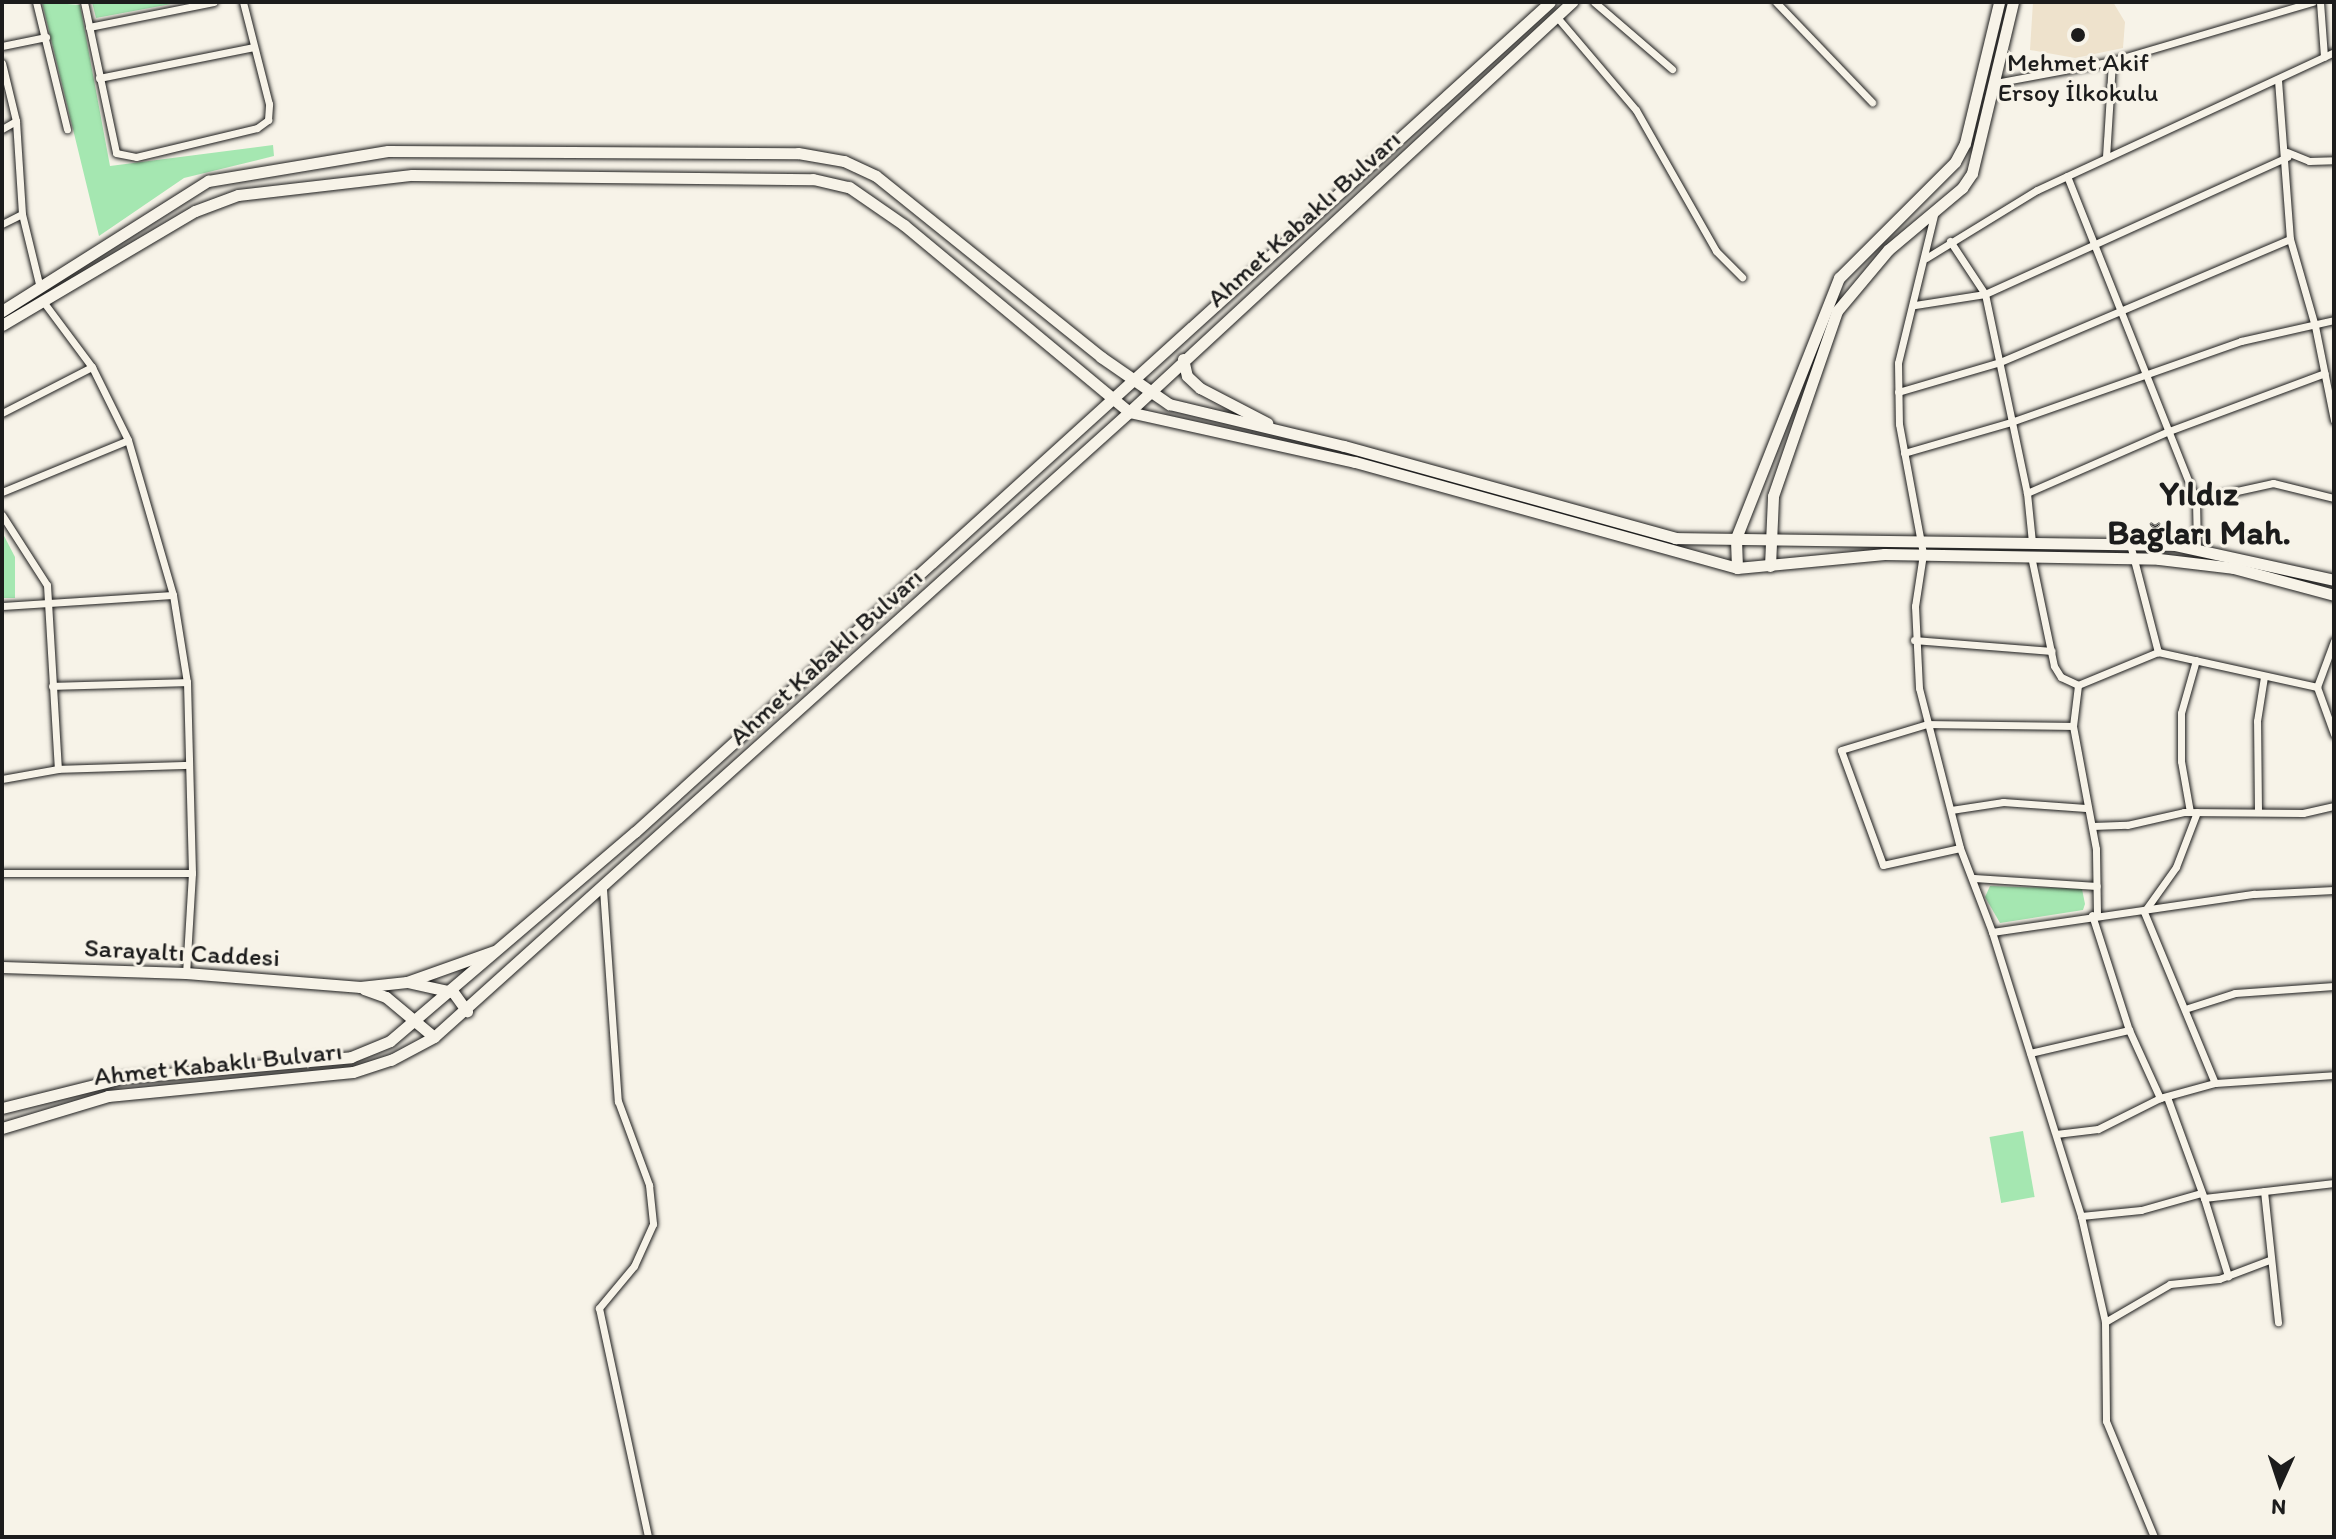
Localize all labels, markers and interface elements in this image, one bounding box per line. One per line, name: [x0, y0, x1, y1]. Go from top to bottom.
marker: Mehmet Akif Ersoy İlkokulu: [2069, 26, 2087, 44]
place label: Mehmet Akif Ersoy İlkokulu: [1998, 47, 2158, 108]
street label: Ahmet Kabaklı Bulvarı: [1201, 124, 1407, 314]
district label: Yıldız Bağları Mah.: [2107, 473, 2291, 552]
street label: Ahmet Kabaklı Bulvarı: [723, 562, 929, 752]
street label: Sarayaltı Caddesi: [83, 932, 281, 974]
street label: Ahmet Kabaklı Bulvarı: [92, 1035, 344, 1093]
north arrow: [2240, 1443, 2320, 1523]
text: N: [2271, 1494, 2287, 1521]

